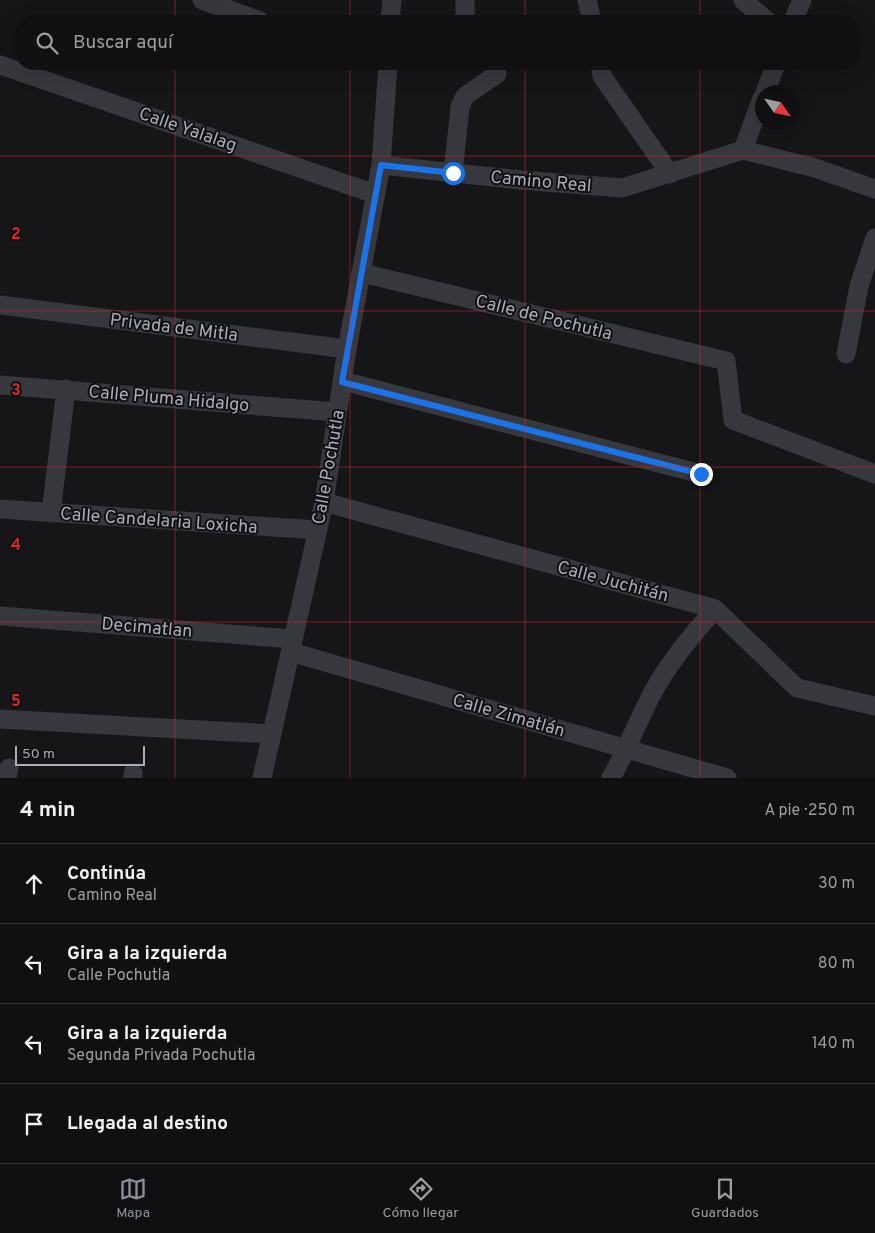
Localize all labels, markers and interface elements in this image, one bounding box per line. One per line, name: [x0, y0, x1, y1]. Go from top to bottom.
search box: [15, 15, 860, 70]
icon: search: [33, 29, 61, 57]
text: Buscar aquí: [73, 31, 173, 55]
north arrow: [755, 85, 800, 130]
street label: Calle Yalalag: [135, 103, 240, 158]
route start: [442, 162, 465, 185]
street label: Camino Real: [489, 167, 592, 198]
text: 2: [11, 225, 21, 245]
street label: Calle de Pochutla: [473, 290, 614, 347]
street label: Privada de Mitla: [108, 309, 239, 348]
text: 3: [11, 381, 21, 401]
street label: Calle Pluma Hidalgo: [87, 381, 250, 418]
street label: Calle Pochutla: [308, 408, 351, 526]
route end: [690, 463, 713, 486]
street label: Calle Candelaria Loxicha: [59, 503, 258, 540]
text: 4: [11, 536, 21, 556]
street label: Calle Juchitán: [554, 557, 671, 608]
street label: Decimatlan: [100, 613, 193, 644]
street label: Calle Zimatlán: [450, 689, 568, 743]
text: 5: [11, 692, 21, 712]
scale bar: [15, 743, 145, 766]
text: 50 m: [22, 746, 55, 763]
text: 4 min: [20, 797, 76, 824]
text: A pie · 250 m: [765, 801, 855, 821]
text: Continúa: [67, 862, 146, 886]
icon: ahead: [20, 870, 48, 898]
text: 30 m: [818, 874, 855, 894]
text: Camino Real: [67, 886, 157, 906]
text: Gira a la izquierda: [67, 942, 227, 966]
icon: left: [20, 950, 48, 978]
text: 80 m: [818, 954, 855, 974]
text: Calle Pochutla: [67, 966, 170, 986]
text: Gira a la izquierda: [67, 1022, 227, 1046]
icon: left: [20, 1030, 48, 1058]
text: 140 m: [812, 1034, 855, 1054]
text: Segunda Privada Pochutla: [67, 1046, 255, 1066]
icon: arrive: [20, 1110, 48, 1138]
text: Llegada al destino: [67, 1112, 228, 1136]
tab: Mapa: [116, 1175, 150, 1222]
tab: Cómo llegar: [382, 1175, 459, 1222]
tab: Guardados: [691, 1175, 759, 1222]

